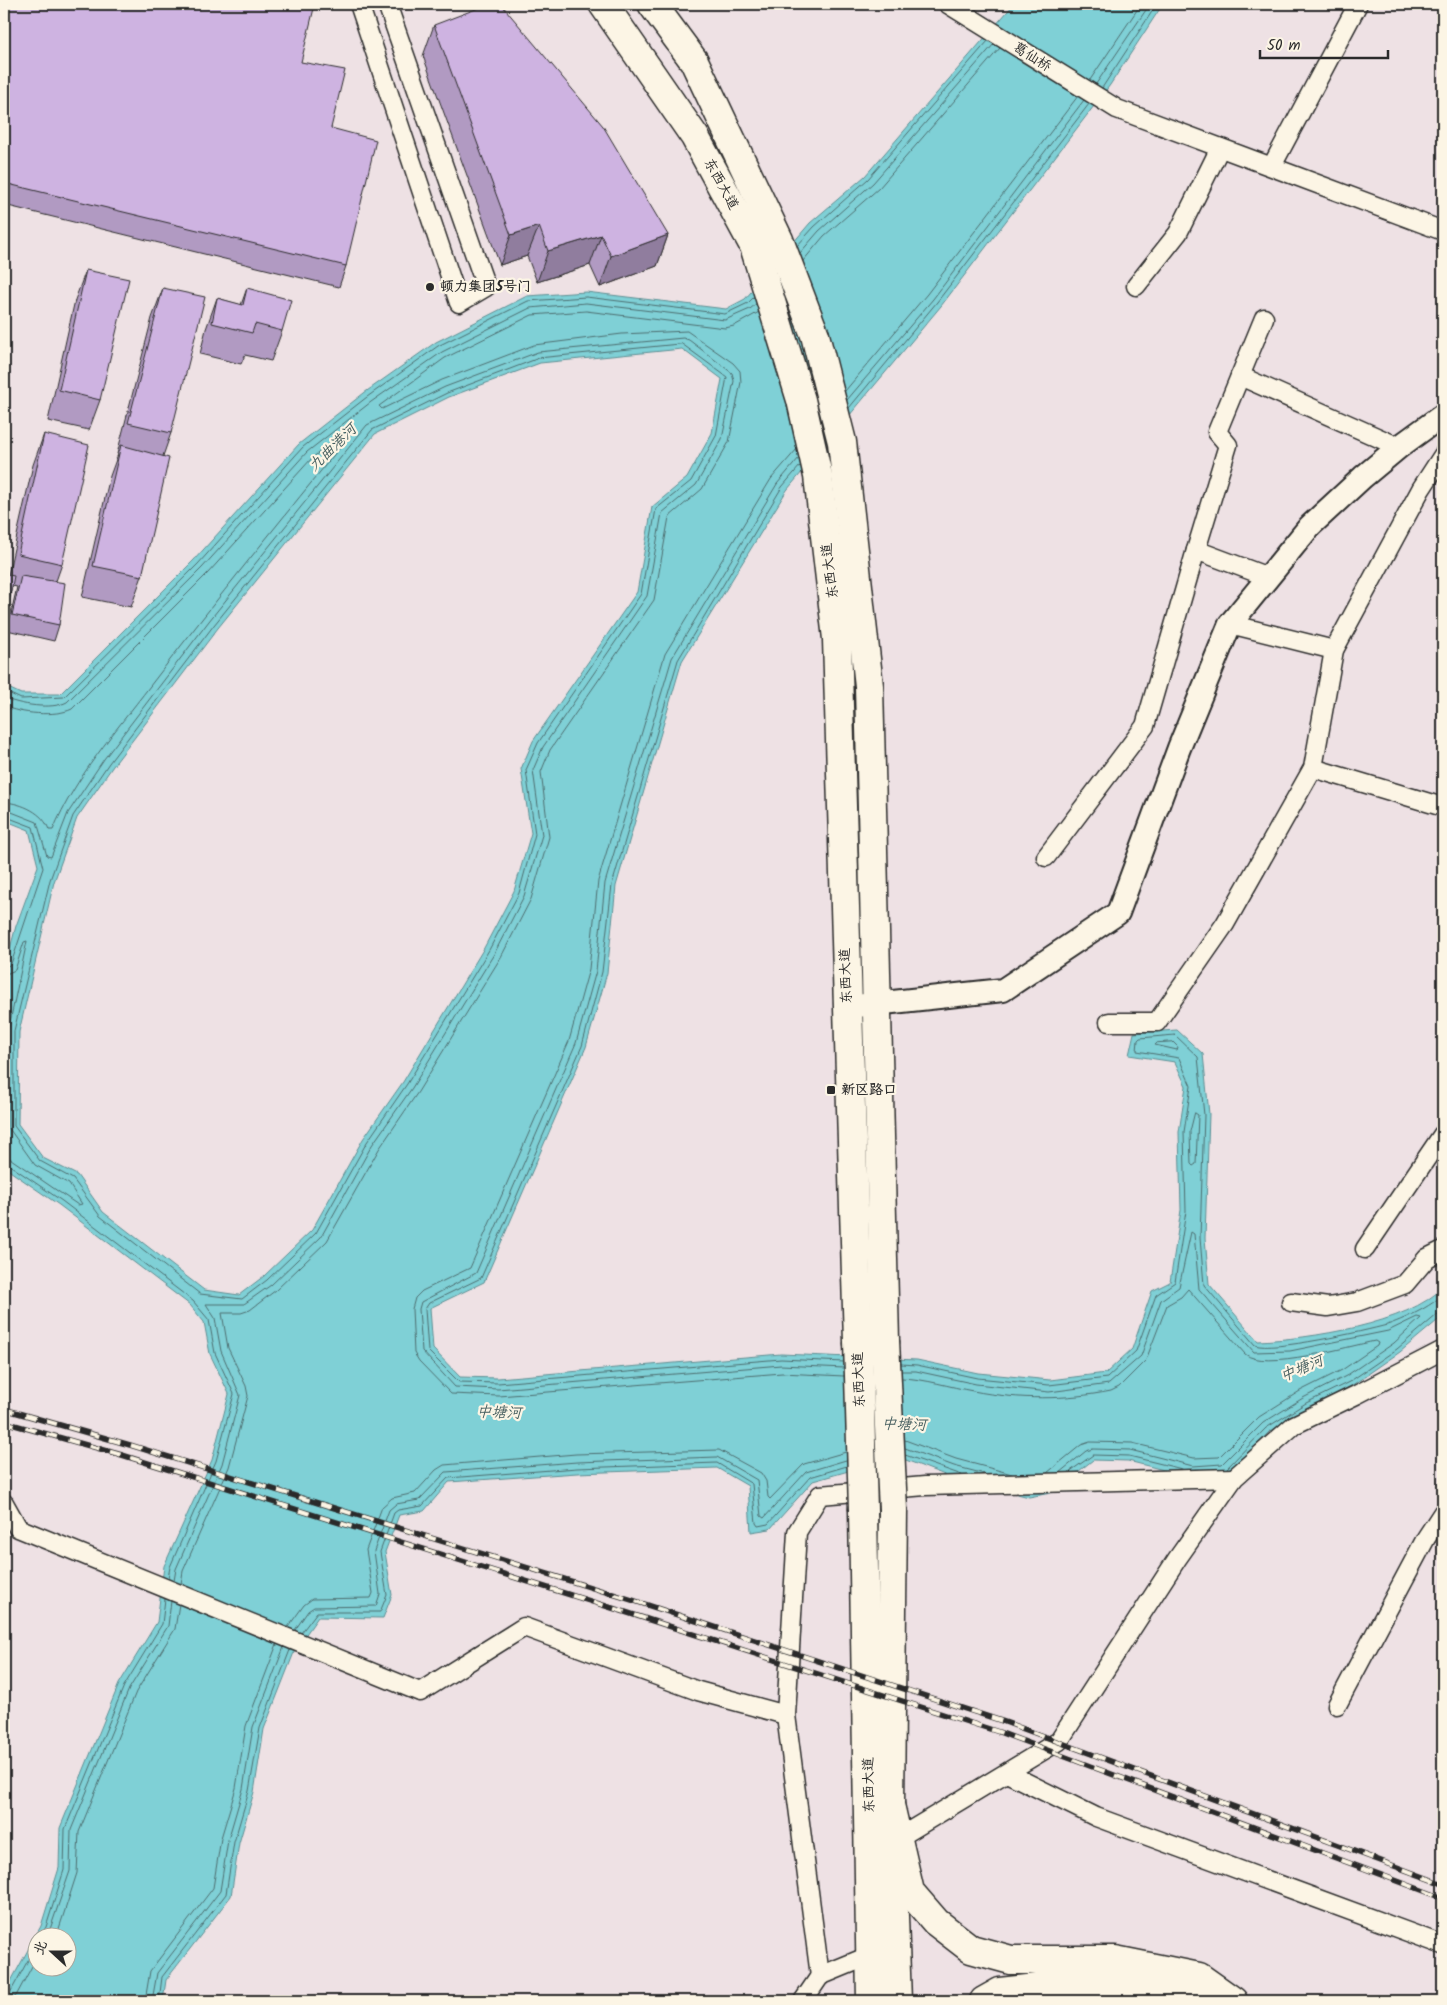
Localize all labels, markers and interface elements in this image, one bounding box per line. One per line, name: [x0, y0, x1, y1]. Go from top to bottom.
scale bar: [1260, 28, 1387, 60]
text: 50 m: [1267, 34, 1301, 58]
street label: 葛仙桥: [1008, 37, 1056, 77]
street label: 东西大道: [698, 154, 744, 214]
place label: 顿力集团5号门: [440, 276, 531, 298]
marker: 顿力集团5号门: [424, 281, 436, 293]
water label: 九曲港河: [303, 416, 365, 477]
street label: 东西大道: [816, 542, 844, 600]
street label: 东西大道: [834, 948, 858, 1004]
place label: 新区路口: [841, 1079, 897, 1101]
marker: 新区路口: [825, 1084, 837, 1096]
water label: 中塘河: [1277, 1348, 1330, 1389]
street label: 东西大道: [847, 1352, 871, 1408]
water label: 中塘河: [476, 1400, 525, 1426]
water label: 中塘河: [881, 1412, 930, 1438]
street label: 东西大道: [858, 1757, 880, 1813]
north arrow: [28, 1928, 78, 1978]
text: 北: [28, 1937, 54, 1958]

